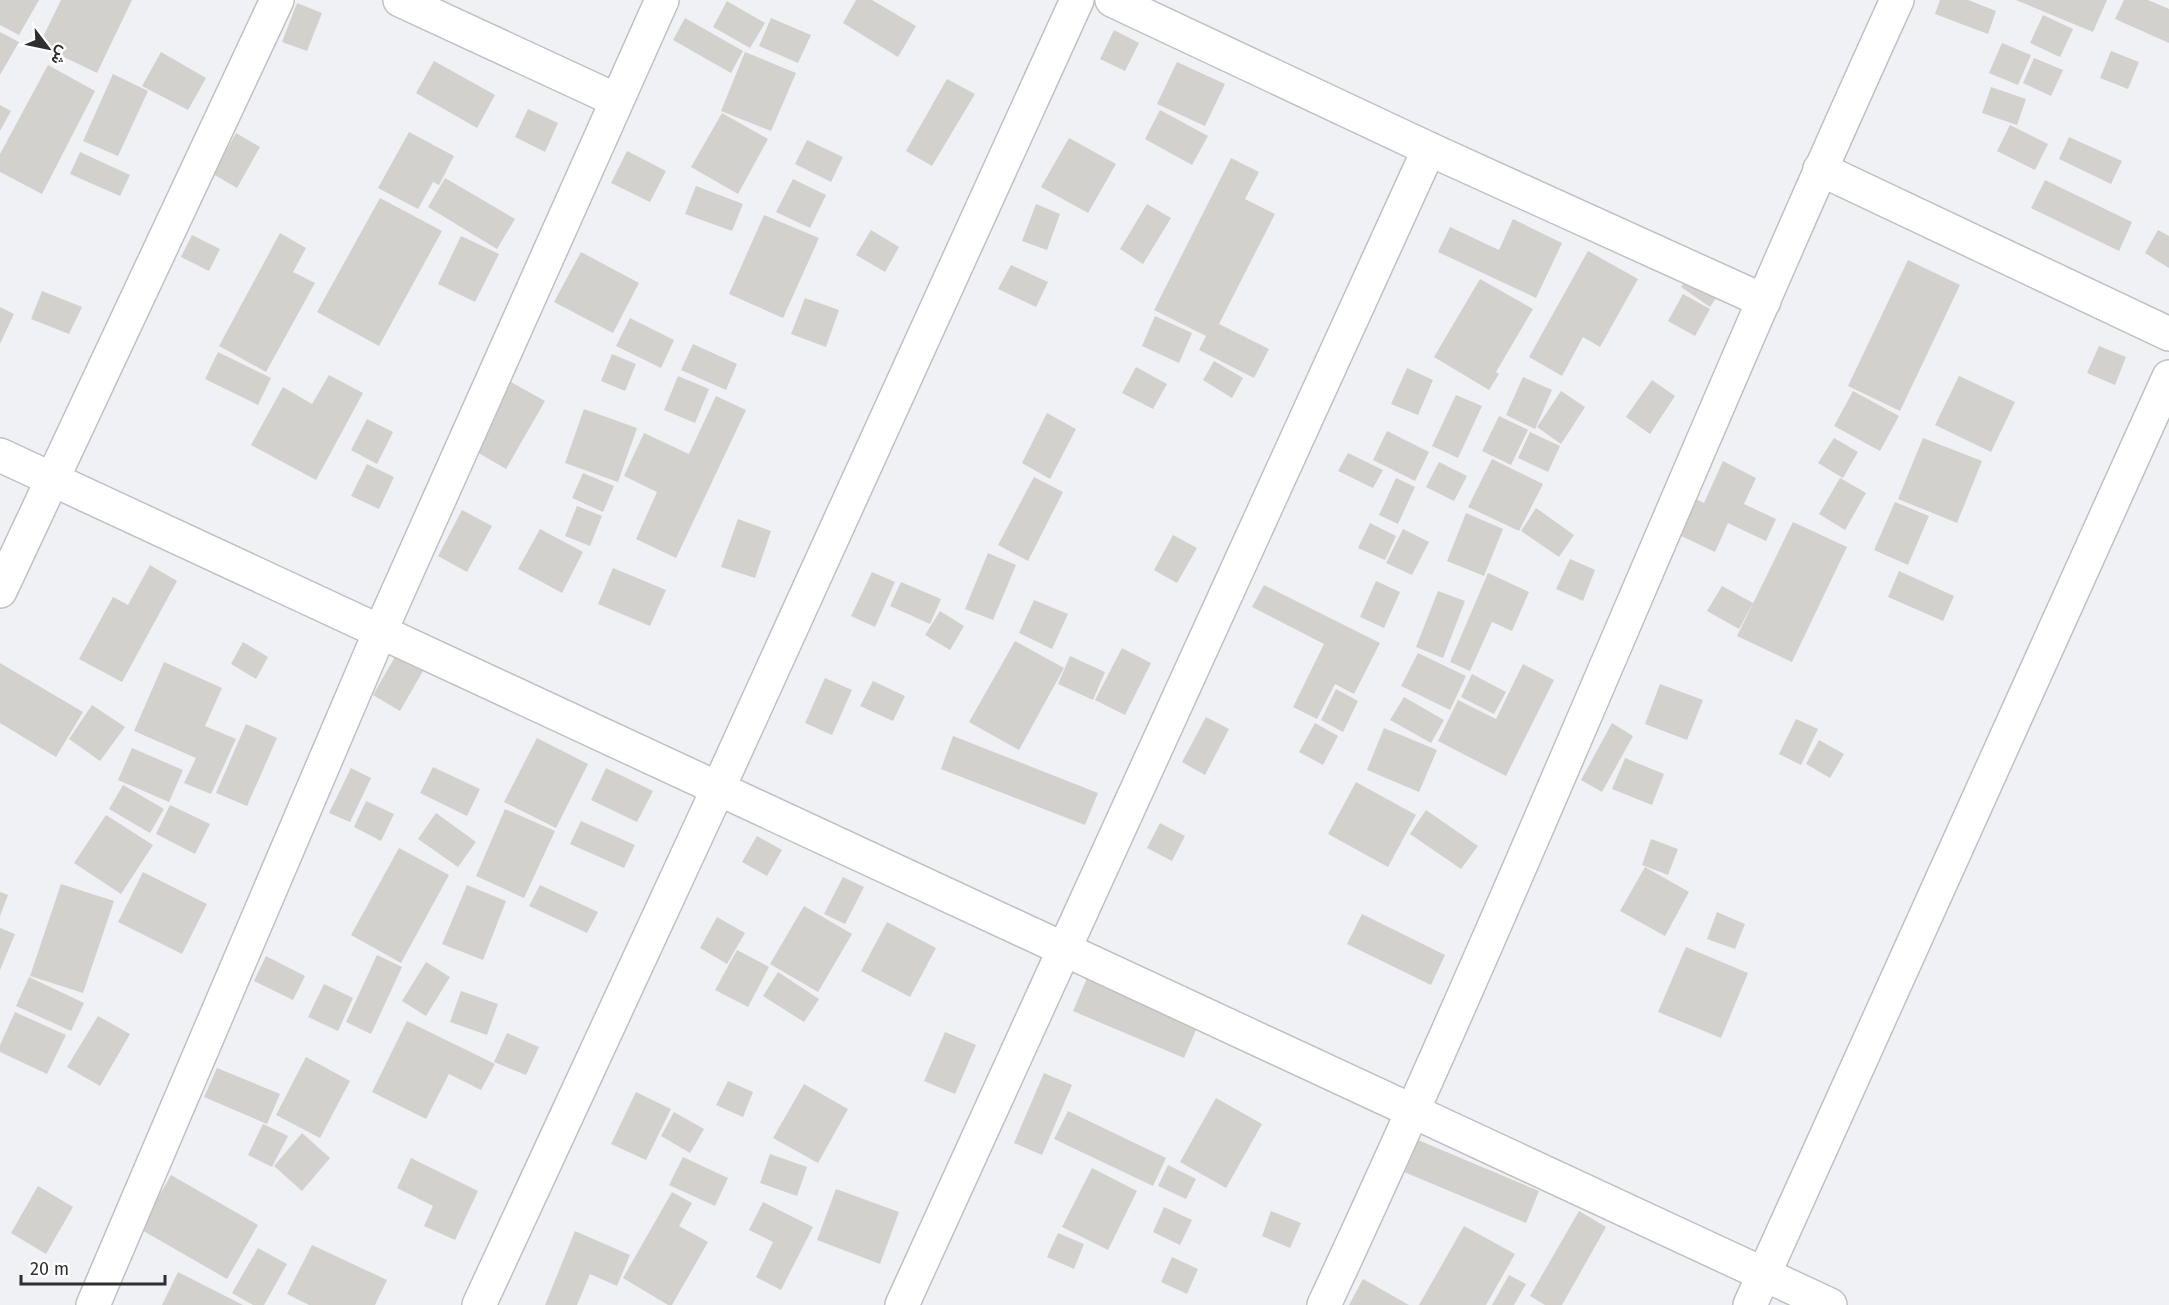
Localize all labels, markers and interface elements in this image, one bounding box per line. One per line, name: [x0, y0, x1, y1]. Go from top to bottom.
north arrow: [18, 18, 78, 78]
text: ش: [47, 42, 73, 69]
scale bar: [21, 1248, 165, 1286]
text: 20 m: [30, 1258, 69, 1280]

